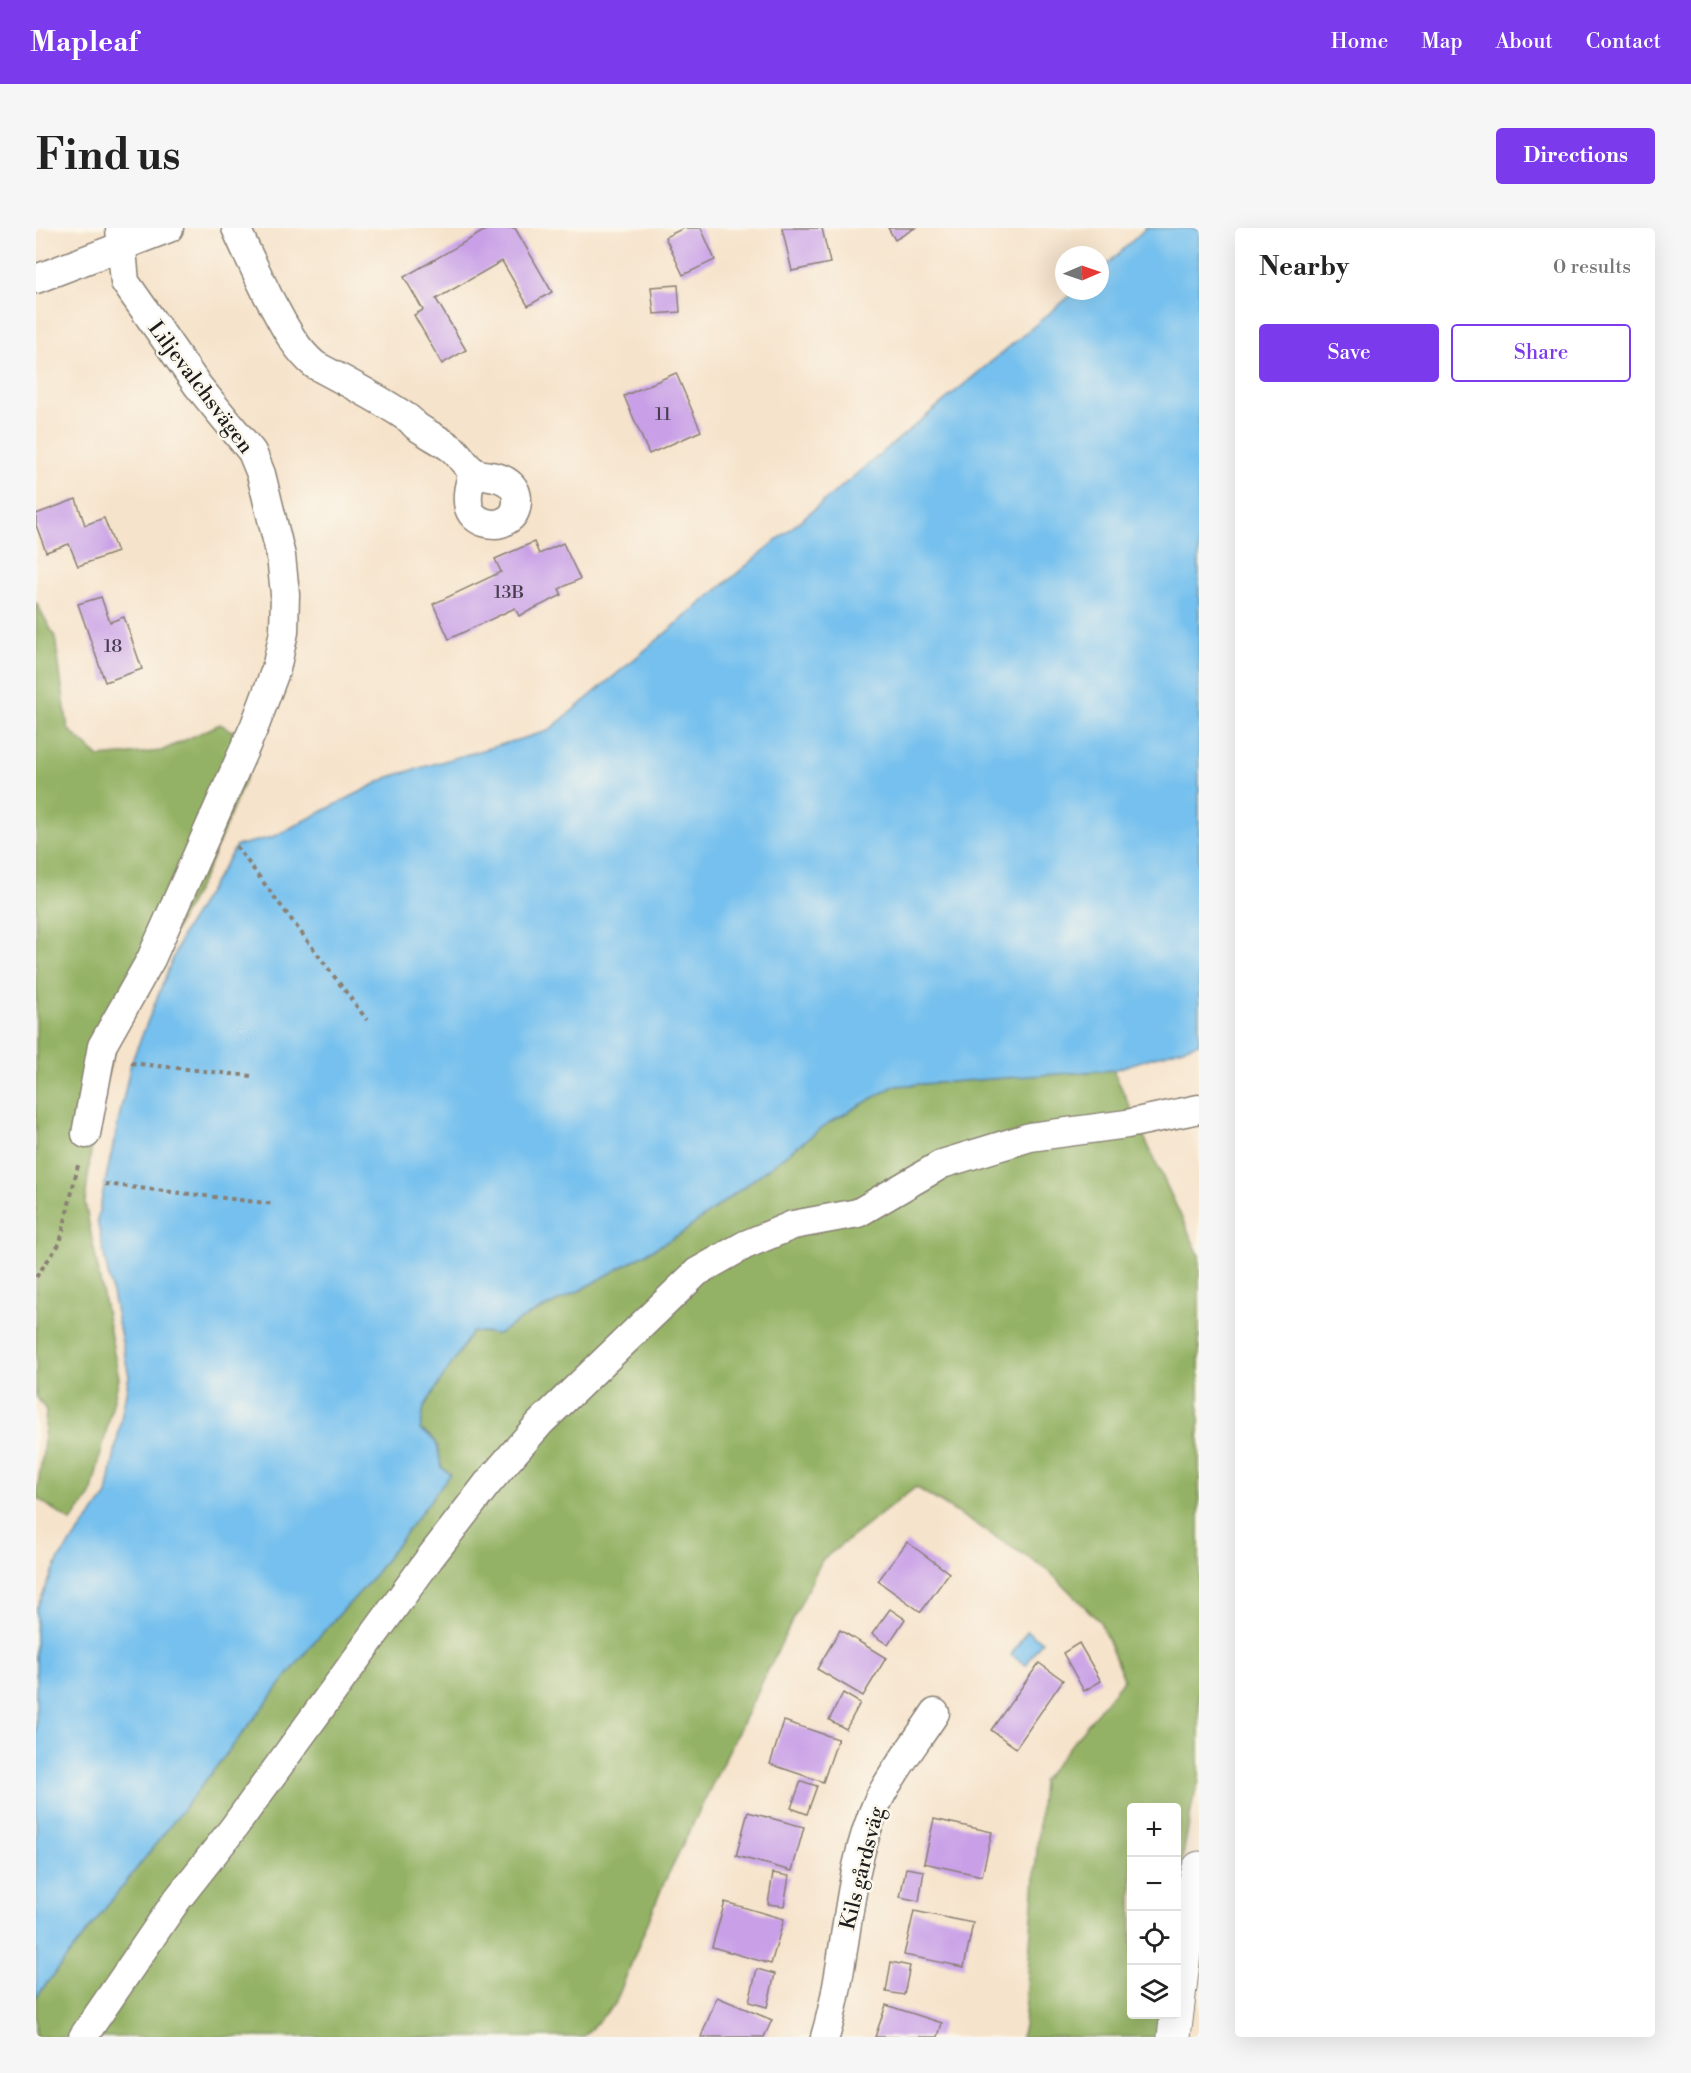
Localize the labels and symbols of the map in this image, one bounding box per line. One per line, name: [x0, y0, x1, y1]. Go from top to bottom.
north arrow: [1055, 246, 1109, 300]
street label: Liljevalchsvägen: [142, 316, 259, 459]
house number: 11: [655, 403, 671, 426]
house number: 13B: [494, 581, 524, 604]
house number: 18: [104, 635, 122, 658]
street label: Kils gårdsväg: [835, 1804, 891, 1932]

